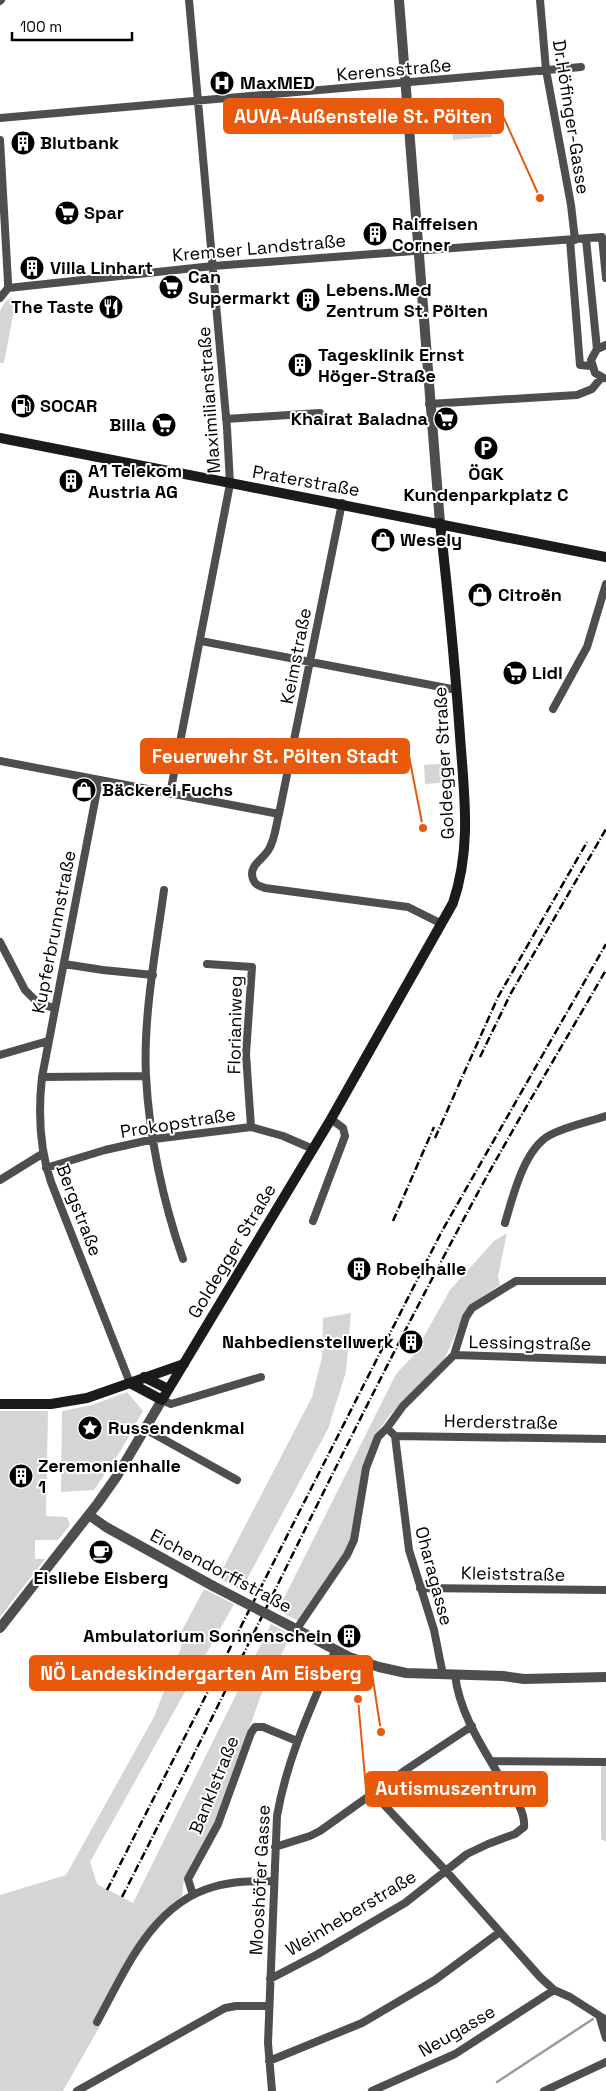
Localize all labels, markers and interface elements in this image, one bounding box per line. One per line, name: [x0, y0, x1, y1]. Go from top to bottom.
scale bar: [12, 10, 132, 42]
text: 100 m: [20, 17, 62, 36]
street label: Dr.Höfinger-Gasse: [548, 38, 595, 196]
street label: Kerensstraße: [336, 53, 452, 86]
hospital icon: MaxMED: [209, 70, 235, 96]
place label: MaxMED: [240, 71, 315, 94]
callout: AUVA-Außenstelle St. Pölten: [224, 99, 503, 133]
text: AUVA-Außenstelle St. Pölten: [234, 104, 492, 129]
building icon: Blutbank: [10, 130, 36, 156]
place label: Blutbank: [40, 131, 119, 154]
supermarket icon: Spar: [54, 200, 80, 226]
place label: Spar: [84, 201, 124, 224]
place label: Raiffeisen Corner: [392, 212, 478, 256]
building icon: Raiffeisen Corner: [362, 221, 388, 247]
street label: Kremser Landstraße: [171, 228, 347, 267]
building icon: Villa Linhart: [19, 255, 45, 281]
place label: Villa Linhart: [50, 256, 153, 279]
place label: Can Supermarkt: [188, 265, 290, 309]
supermarket icon: Can Supermarkt: [158, 274, 184, 300]
place label: Lebens.Med Zentrum St. Pölten: [326, 278, 488, 322]
building icon: Lebens.Med Zentrum St. Pölten: [295, 287, 321, 313]
restaurant icon: The Taste: [98, 294, 124, 320]
place label: The Taste: [11, 295, 94, 318]
street label: Maximilianstraße: [192, 326, 225, 474]
place label: Tagesklinik Ernst Höger-Straße: [318, 343, 465, 387]
building icon: Tagesklinik Ernst Höger-Straße: [287, 352, 313, 378]
fuel station icon: SOCAR: [10, 393, 36, 419]
place label: SOCAR: [40, 394, 97, 417]
supermarket icon: Khairat Baladna: [433, 406, 459, 432]
place label: Khairat Baladna: [291, 407, 429, 430]
supermarket icon: Billa: [151, 412, 177, 438]
place label: Billa: [109, 413, 147, 436]
parking icon: ÖGK Kundenparkplatz C: [473, 435, 499, 461]
place label: A1 Telekom Austria AG: [88, 459, 182, 503]
street label: Praterstraße: [251, 460, 362, 501]
place label: ÖGK Kundenparkplatz C: [403, 462, 569, 506]
building icon: A1 Telekom Austria AG: [58, 468, 84, 494]
shop icon: Wesely: [370, 527, 396, 553]
place label: Wesely: [400, 528, 462, 551]
shop icon: Citroën: [467, 582, 493, 608]
place label: Citroën: [498, 583, 562, 606]
street label: Keimstraße: [275, 606, 316, 706]
supermarket icon: Lidl: [502, 660, 528, 686]
place label: Lidl: [532, 661, 563, 684]
street label: Goldegger Straße: [428, 686, 459, 840]
callout: Feuerwehr St. Pölten Stadt: [141, 739, 409, 773]
text: Feuerwehr St. Pölten Stadt: [152, 744, 398, 769]
shop icon: Bäckerei Fuchs: [71, 777, 97, 803]
place label: Bäckerei Fuchs: [102, 778, 233, 801]
street label: Kupferbrunnstraße: [26, 848, 81, 1015]
street label: Florianiweg: [222, 975, 247, 1075]
street label: Prokopstraße: [118, 1102, 237, 1143]
street label: Bergstraße: [51, 1160, 108, 1259]
street label: Goldegger Straße: [182, 1179, 281, 1322]
building icon: Robelhalle: [346, 1256, 372, 1282]
place label: Robelhalle: [376, 1257, 467, 1280]
building icon: Nahbedienstellwerk: [398, 1329, 424, 1355]
place label: Nahbedienstellwerk: [222, 1330, 394, 1353]
street label: Lessingstraße: [468, 1330, 592, 1355]
street label: Herderstraße: [444, 1409, 558, 1434]
place icon: Russendenkmal: [77, 1415, 103, 1441]
place label: Russendenkmal: [108, 1416, 244, 1439]
place label: Zeremonienhalle 1: [38, 1454, 181, 1498]
building icon: Zeremonienhalle 1: [8, 1463, 34, 1489]
street label: Eichendorffstraße: [146, 1523, 296, 1618]
street label: Oharagasse: [410, 1524, 459, 1628]
cafe icon: Eisliebe Eisberg: [88, 1539, 114, 1565]
street label: Kleiststraße: [461, 1561, 565, 1586]
place label: Eisliebe Eisberg: [34, 1566, 168, 1589]
building icon: Ambulatorium Sonnenschein: [336, 1623, 362, 1649]
place label: Ambulatorium Sonnenschein: [83, 1624, 332, 1647]
callout: NÖ Landeskindergarten Am Eisberg: [30, 1656, 372, 1690]
text: NÖ Landeskindergarten Am Eisberg: [40, 1661, 362, 1686]
street label: Banklstraße: [183, 1732, 244, 1837]
callout: Autismuszentrum: [366, 1772, 547, 1806]
text: Autismuszentrum: [375, 1776, 537, 1801]
street label: Mooshöfer Gasse: [244, 1804, 275, 1956]
street label: Weinheberstraße: [281, 1864, 420, 1961]
street label: Neugasse: [414, 1999, 499, 2062]

